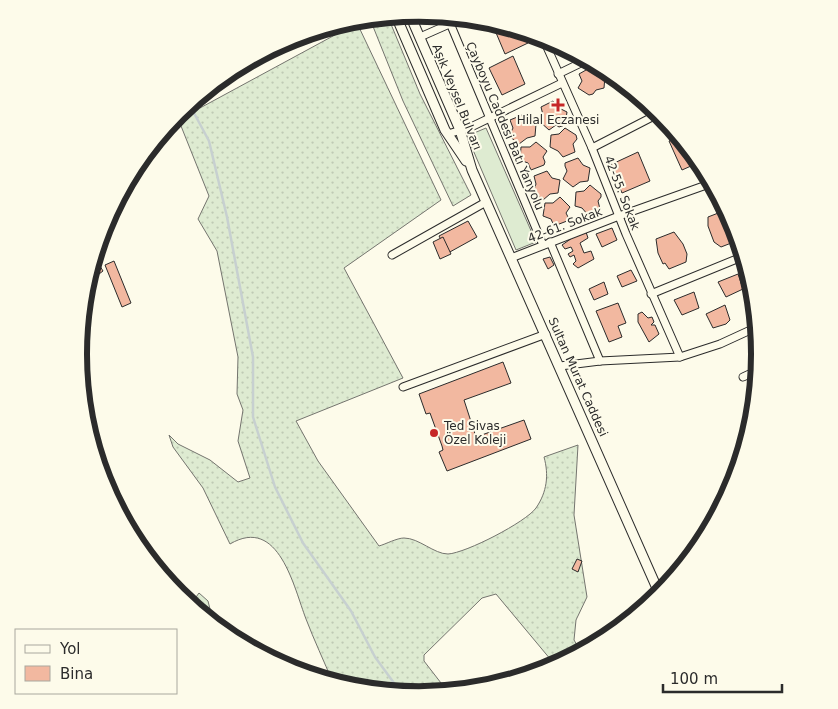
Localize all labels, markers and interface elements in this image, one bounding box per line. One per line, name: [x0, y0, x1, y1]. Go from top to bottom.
street label: Çayboyu Caddesi Batı Yanyolu: [463, 40, 547, 212]
street label: Aşık Veysel Bulvarı: [429, 42, 485, 152]
marker: Hilal Eczanesi: [552, 99, 564, 111]
place label: Hilal Eczanesi: [517, 113, 599, 127]
street label: 42-55. Sokak: [601, 154, 643, 232]
street label: 42-61. Sokak: [526, 204, 604, 246]
street label: Sultan Murat Caddesi: [545, 315, 611, 439]
place label: Ted Sivas Özel Koleji: [443, 419, 506, 447]
marker: Ted Sivas Özel Koleji: [428, 427, 440, 439]
legend: [15, 629, 178, 694]
text: Yol: [59, 640, 81, 658]
scale bar: [663, 662, 782, 694]
text: Bina: [60, 665, 93, 683]
text: 100 m: [670, 670, 718, 688]

